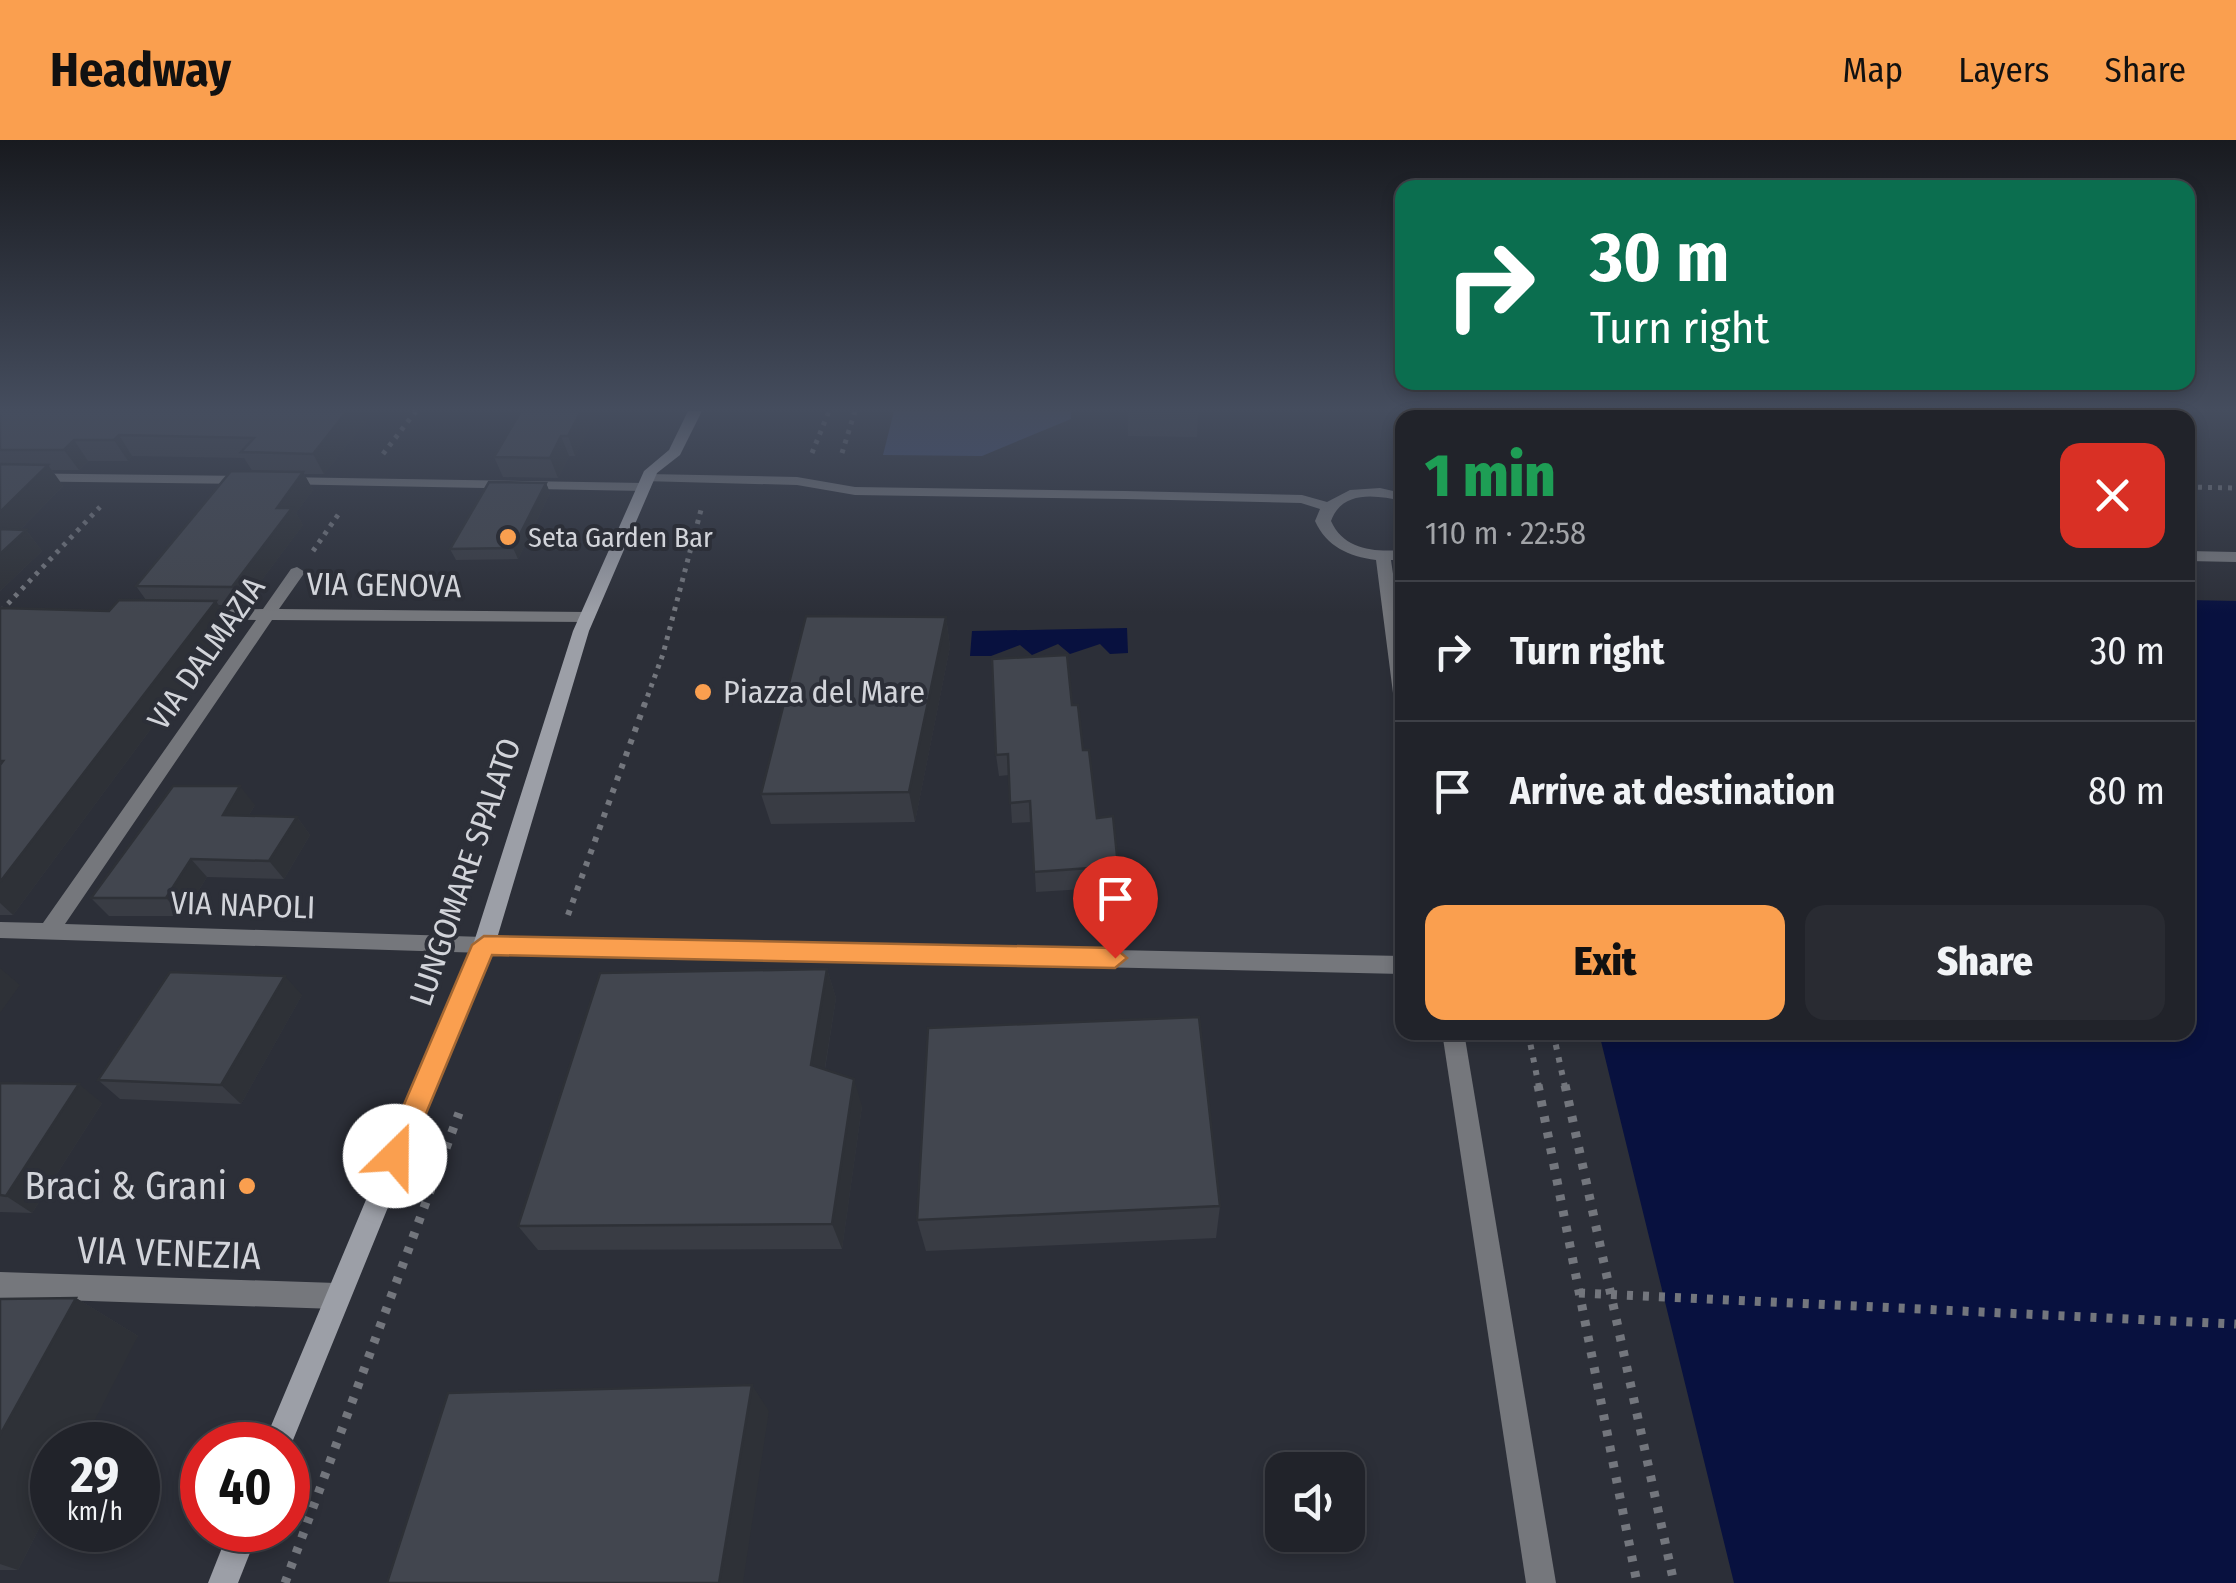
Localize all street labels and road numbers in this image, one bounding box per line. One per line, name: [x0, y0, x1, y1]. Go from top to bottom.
street label: VIA GENOVA: [306, 565, 462, 605]
street label: VIA DALMAZIA: [139, 569, 273, 737]
street label: LUNGOMARE SPALATO: [401, 733, 529, 1011]
street label: VIA NAPOLI: [170, 883, 316, 927]
street label: VIA VENEZIA: [76, 1227, 262, 1279]

